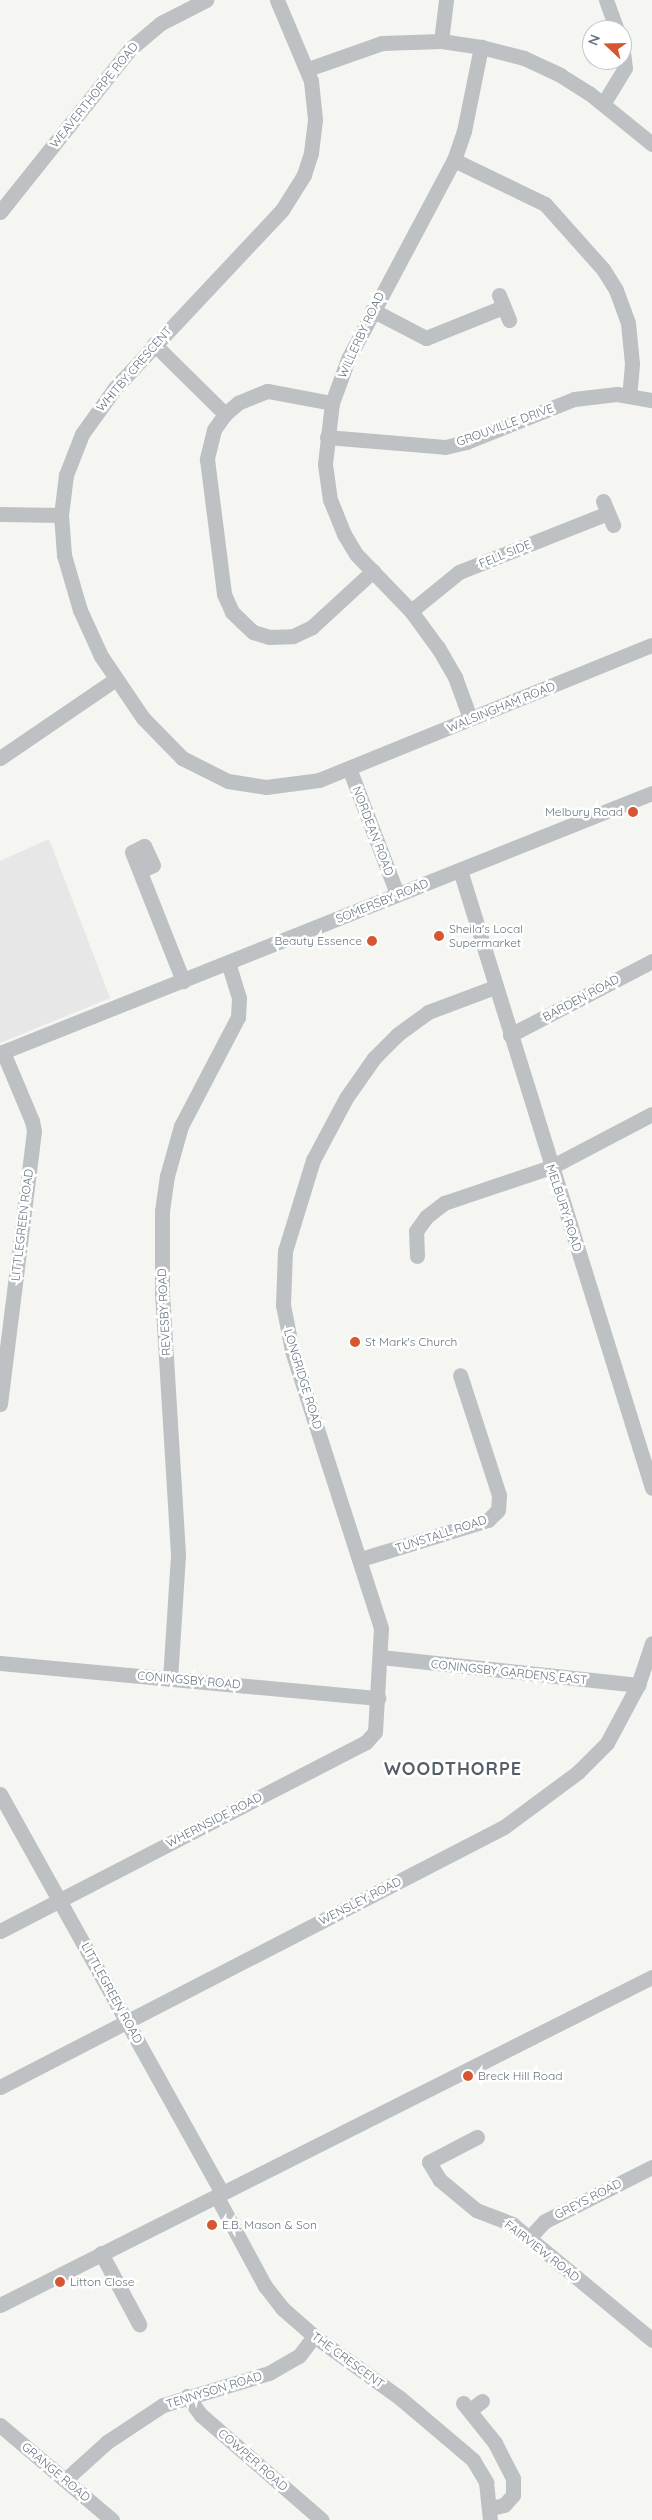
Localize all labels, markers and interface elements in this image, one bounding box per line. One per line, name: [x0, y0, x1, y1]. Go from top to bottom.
north arrow: [582, 20, 632, 70]
text: N: [584, 32, 604, 48]
street label: WEAVERTHORPE ROAD: [47, 39, 141, 151]
street label: WILLERBY ROAD: [335, 290, 387, 380]
street label: WHITBY CRESCENT: [93, 323, 175, 415]
street label: GROUVILLE DRIVE: [454, 401, 556, 449]
street label: FELL SIDE: [477, 537, 533, 571]
street label: WALSINGHAM ROAD: [445, 679, 557, 735]
street label: NORDEAN ROAD: [349, 784, 397, 878]
place label: Melbury Road: [545, 805, 623, 819]
marker: Melbury Road: [627, 806, 639, 818]
street label: SOMERSBY ROAD: [334, 876, 430, 926]
place label: Sheila's Local Supermarket: [449, 922, 523, 950]
marker: Sheila's Local Supermarket: [433, 930, 445, 942]
place label: Beauty Essence: [274, 934, 362, 948]
marker: Beauty Essence: [366, 935, 378, 947]
street label: BARDEN ROAD: [540, 972, 622, 1024]
street label: MELBURY ROAD: [543, 1163, 585, 1253]
street label: LITTLEGREEN ROAD: [8, 1168, 36, 1282]
street label: REVESBY ROAD: [155, 1268, 173, 1356]
street label: LONGRIDGE ROAD: [281, 1327, 325, 1431]
place label: St Mark's Church: [365, 1335, 457, 1349]
marker: St Mark's Church: [349, 1336, 361, 1348]
street label: TUNSTALL ROAD: [394, 1512, 488, 1556]
street label: CONINGSBY GARDENS EAST: [430, 1657, 588, 1687]
street label: CONINGSBY ROAD: [137, 1668, 241, 1692]
district label: WOODTHORPE: [383, 1758, 523, 1780]
street label: WHERNSIDE ROAD: [164, 1790, 264, 1850]
street label: WENSLEY ROAD: [316, 1874, 404, 1928]
street label: LITTLEGREEN ROAD: [78, 1940, 146, 2046]
place label: Breck Hill Road: [478, 2069, 563, 2083]
marker: Breck Hill Road: [462, 2070, 474, 2082]
street label: GREYS ROAD: [552, 2176, 624, 2222]
street label: FAIRVIEW ROAD: [502, 2217, 582, 2285]
place label: E.B. Mason & Son: [222, 2218, 317, 2232]
marker: E.B. Mason & Son: [206, 2219, 218, 2231]
place label: Litton Close: [70, 2275, 135, 2289]
marker: Litton Close: [54, 2276, 66, 2288]
street label: THE CRESCENT: [309, 2329, 387, 2391]
street label: TENNYSON ROAD: [164, 2369, 264, 2411]
street label: COWPER ROAD: [215, 2426, 291, 2494]
street label: GRANGE ROAD: [19, 2439, 93, 2505]

